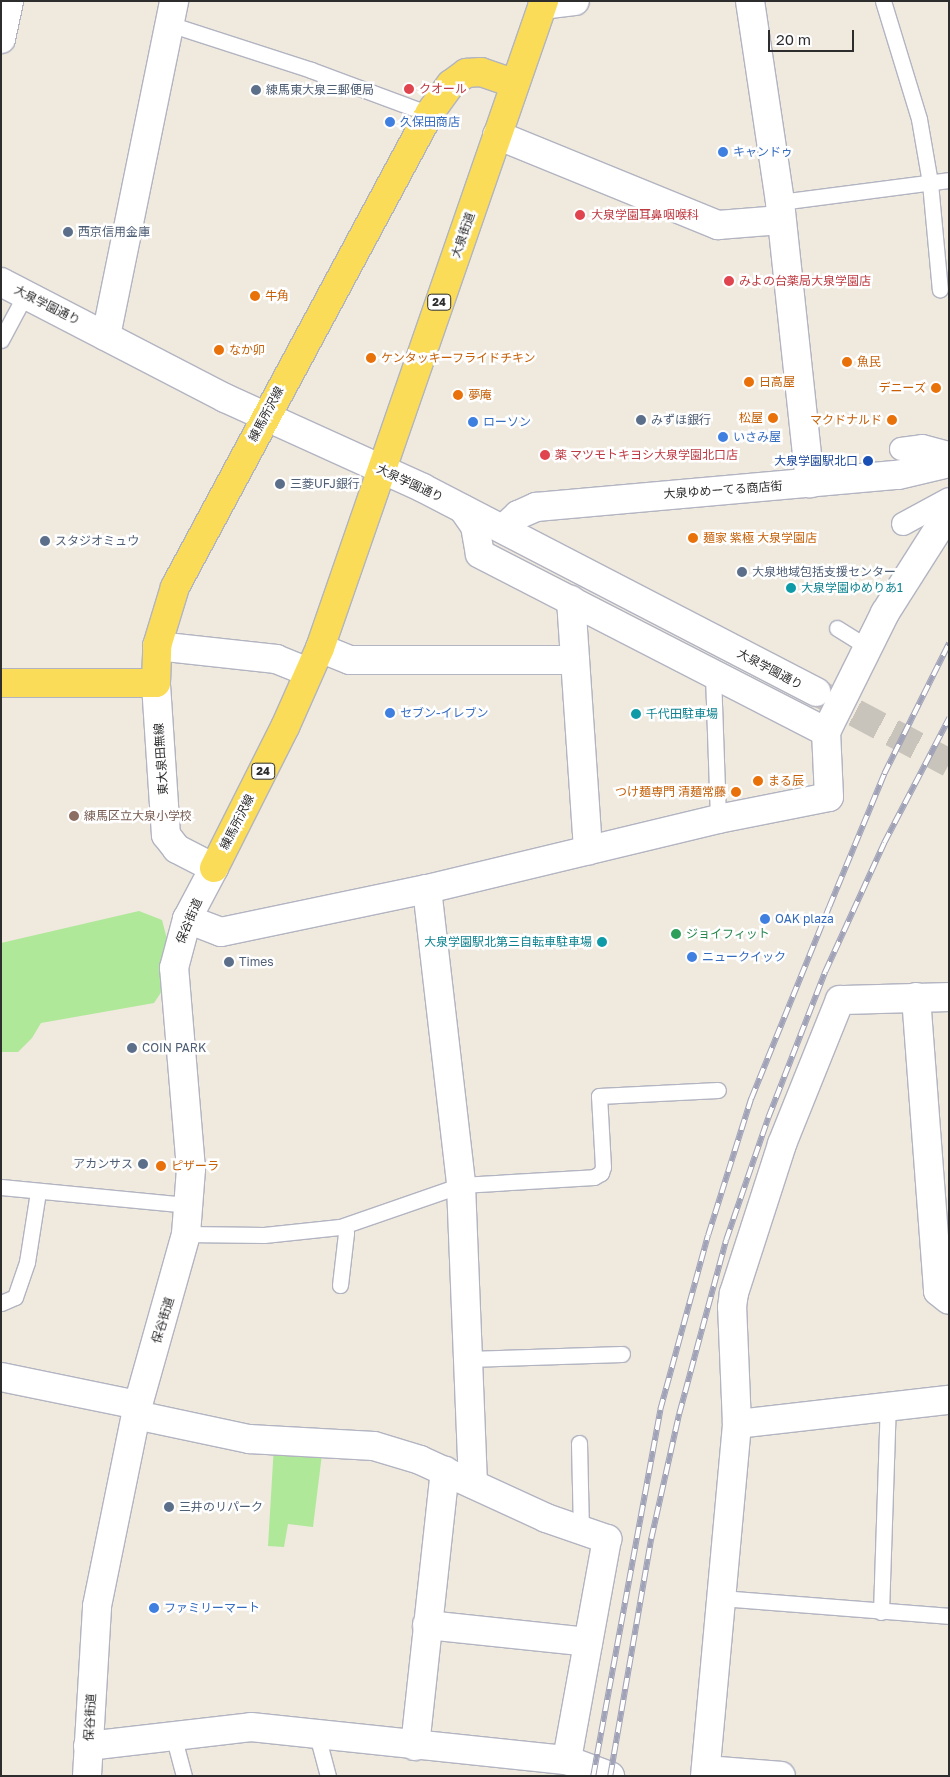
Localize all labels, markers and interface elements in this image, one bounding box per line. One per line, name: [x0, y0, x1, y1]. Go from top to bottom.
scale bar: [770, 20, 856, 52]
text: 20 m: [776, 30, 811, 48]
place label: クオール: [419, 82, 467, 96]
place label: 練馬東大泉三郵便局: [266, 83, 374, 97]
marker: クオール: [403, 83, 415, 95]
marker: 練馬東大泉三郵便局: [250, 84, 262, 96]
place label: 久保田商店: [400, 115, 460, 129]
marker: 久保田商店: [384, 116, 396, 128]
place label: キャンドゥ: [733, 145, 793, 159]
marker: キャンドゥ: [717, 146, 729, 158]
marker: 大泉学園耳鼻咽喉科: [573, 208, 587, 222]
place label: 大泉学園耳鼻咽喉科: [591, 208, 699, 222]
street label: 大泉街道: [448, 210, 478, 260]
place label: 西京信用金庫: [78, 225, 150, 239]
marker: 西京信用金庫: [62, 226, 74, 238]
place label: みよの台薬局大泉学園店: [739, 274, 871, 288]
marker: みよの台薬局大泉学園店: [723, 275, 735, 287]
street label: 大泉学園通り: [12, 282, 82, 328]
place label: 牛角: [265, 289, 289, 303]
marker: 牛角: [249, 290, 261, 302]
road number: 24: [426, 294, 452, 310]
place label: なか卯: [229, 343, 265, 357]
marker: なか卯: [213, 344, 225, 356]
place label: ケンタッキーフライドチキン: [381, 351, 537, 365]
marker: ケンタッキーフライドチキン: [365, 352, 377, 364]
place label: 魚民: [857, 355, 881, 369]
marker: 魚民: [841, 356, 853, 368]
place label: 日高屋: [759, 375, 795, 389]
marker: 日高屋: [743, 376, 755, 388]
place label: デニーズ: [878, 381, 926, 395]
marker: デニーズ: [930, 382, 942, 394]
street label: 練馬所沢線: [246, 384, 286, 444]
place label: 夢庵: [468, 388, 492, 402]
marker: 夢庵: [452, 389, 464, 401]
place label: 松屋: [739, 411, 763, 425]
marker: 松屋: [767, 412, 779, 424]
place label: みずほ銀行: [651, 413, 711, 427]
place label: マクドナルド: [810, 413, 882, 427]
marker: みずほ銀行: [635, 414, 647, 426]
marker: マクドナルド: [886, 414, 898, 426]
place label: ローソン: [483, 415, 531, 429]
marker: ローソン: [467, 416, 479, 428]
place label: いさみ屋: [733, 430, 781, 444]
marker: いさみ屋: [717, 431, 729, 443]
place label: 薬 マツモトキヨシ大泉学園北口店: [555, 448, 738, 462]
marker: 薬 マツモトキヨシ大泉学園北口店: [539, 449, 551, 461]
place label: 大泉学園駅北口: [774, 454, 858, 468]
marker: 大泉学園駅北口: [862, 455, 874, 467]
street label: 大泉学園通り: [374, 461, 446, 505]
place label: 三菱UFJ銀行: [290, 477, 360, 491]
marker: 三菱UFJ銀行: [274, 478, 286, 490]
street label: 大泉ゆめーてる商店街: [663, 479, 783, 501]
place label: 麺家 紫極 大泉学園店: [703, 531, 817, 545]
marker: 麺家 紫極 大泉学園店: [687, 532, 699, 544]
place label: スタジオミュウ: [55, 534, 139, 548]
marker: スタジオミュウ: [39, 535, 51, 547]
place label: 大泉地域包括支援センター: [752, 565, 896, 579]
marker: 大泉地域包括支援センター: [736, 566, 748, 578]
place label: 大泉学園ゆめりあ1: [801, 581, 903, 595]
marker: 大泉学園ゆめりあ1: [785, 582, 797, 594]
street label: 大泉学園通り: [735, 646, 805, 692]
place label: セブン-イレブン: [400, 706, 489, 720]
marker: セブン-イレブン: [384, 707, 396, 719]
place label: 千代田駐車場: [646, 707, 718, 721]
marker: 千代田駐車場: [630, 708, 642, 720]
street label: 東大泉田無線: [151, 723, 171, 795]
road number: 24: [250, 762, 276, 779]
place label: まる辰: [768, 774, 804, 788]
marker: まる辰: [752, 775, 764, 787]
place label: つけ麺専門 清麺常藤: [615, 785, 726, 799]
marker: つけ麺専門 清麺常藤: [730, 786, 742, 798]
street label: 練馬所沢線: [217, 792, 257, 852]
place label: 練馬区立大泉小学校: [84, 809, 192, 823]
marker: 練馬区立大泉小学校: [68, 810, 80, 822]
street label: 保谷街道: [173, 896, 205, 946]
place label: OAK plaza: [775, 912, 834, 926]
marker: OAK plaza: [759, 913, 771, 925]
place label: ジョイフィット: [686, 927, 770, 941]
marker: ジョイフィット: [670, 928, 682, 940]
place label: 大泉学園駅北第三自転車駐車場: [424, 935, 592, 949]
marker: 大泉学園駅北第三自転車駐車場: [596, 936, 608, 948]
place label: ニュークイック: [702, 950, 786, 964]
marker: ニュークイック: [686, 951, 698, 963]
place label: Times: [239, 955, 274, 969]
marker: Times: [223, 956, 235, 968]
place label: COIN PARK: [142, 1041, 206, 1055]
marker: COIN PARK: [126, 1042, 138, 1054]
place label: アカンサス: [73, 1157, 133, 1171]
marker: アカンサス: [137, 1158, 149, 1170]
place label: ピザーラ: [171, 1159, 219, 1173]
marker: ピザーラ: [155, 1160, 167, 1172]
street label: 保谷街道: [149, 1295, 177, 1345]
place label: 三井のリパーク: [179, 1500, 263, 1514]
marker: 三井のリパーク: [163, 1501, 175, 1513]
place label: ファミリーマート: [164, 1601, 260, 1615]
marker: ファミリーマート: [148, 1602, 160, 1614]
street label: 保谷街道: [82, 1693, 98, 1741]

